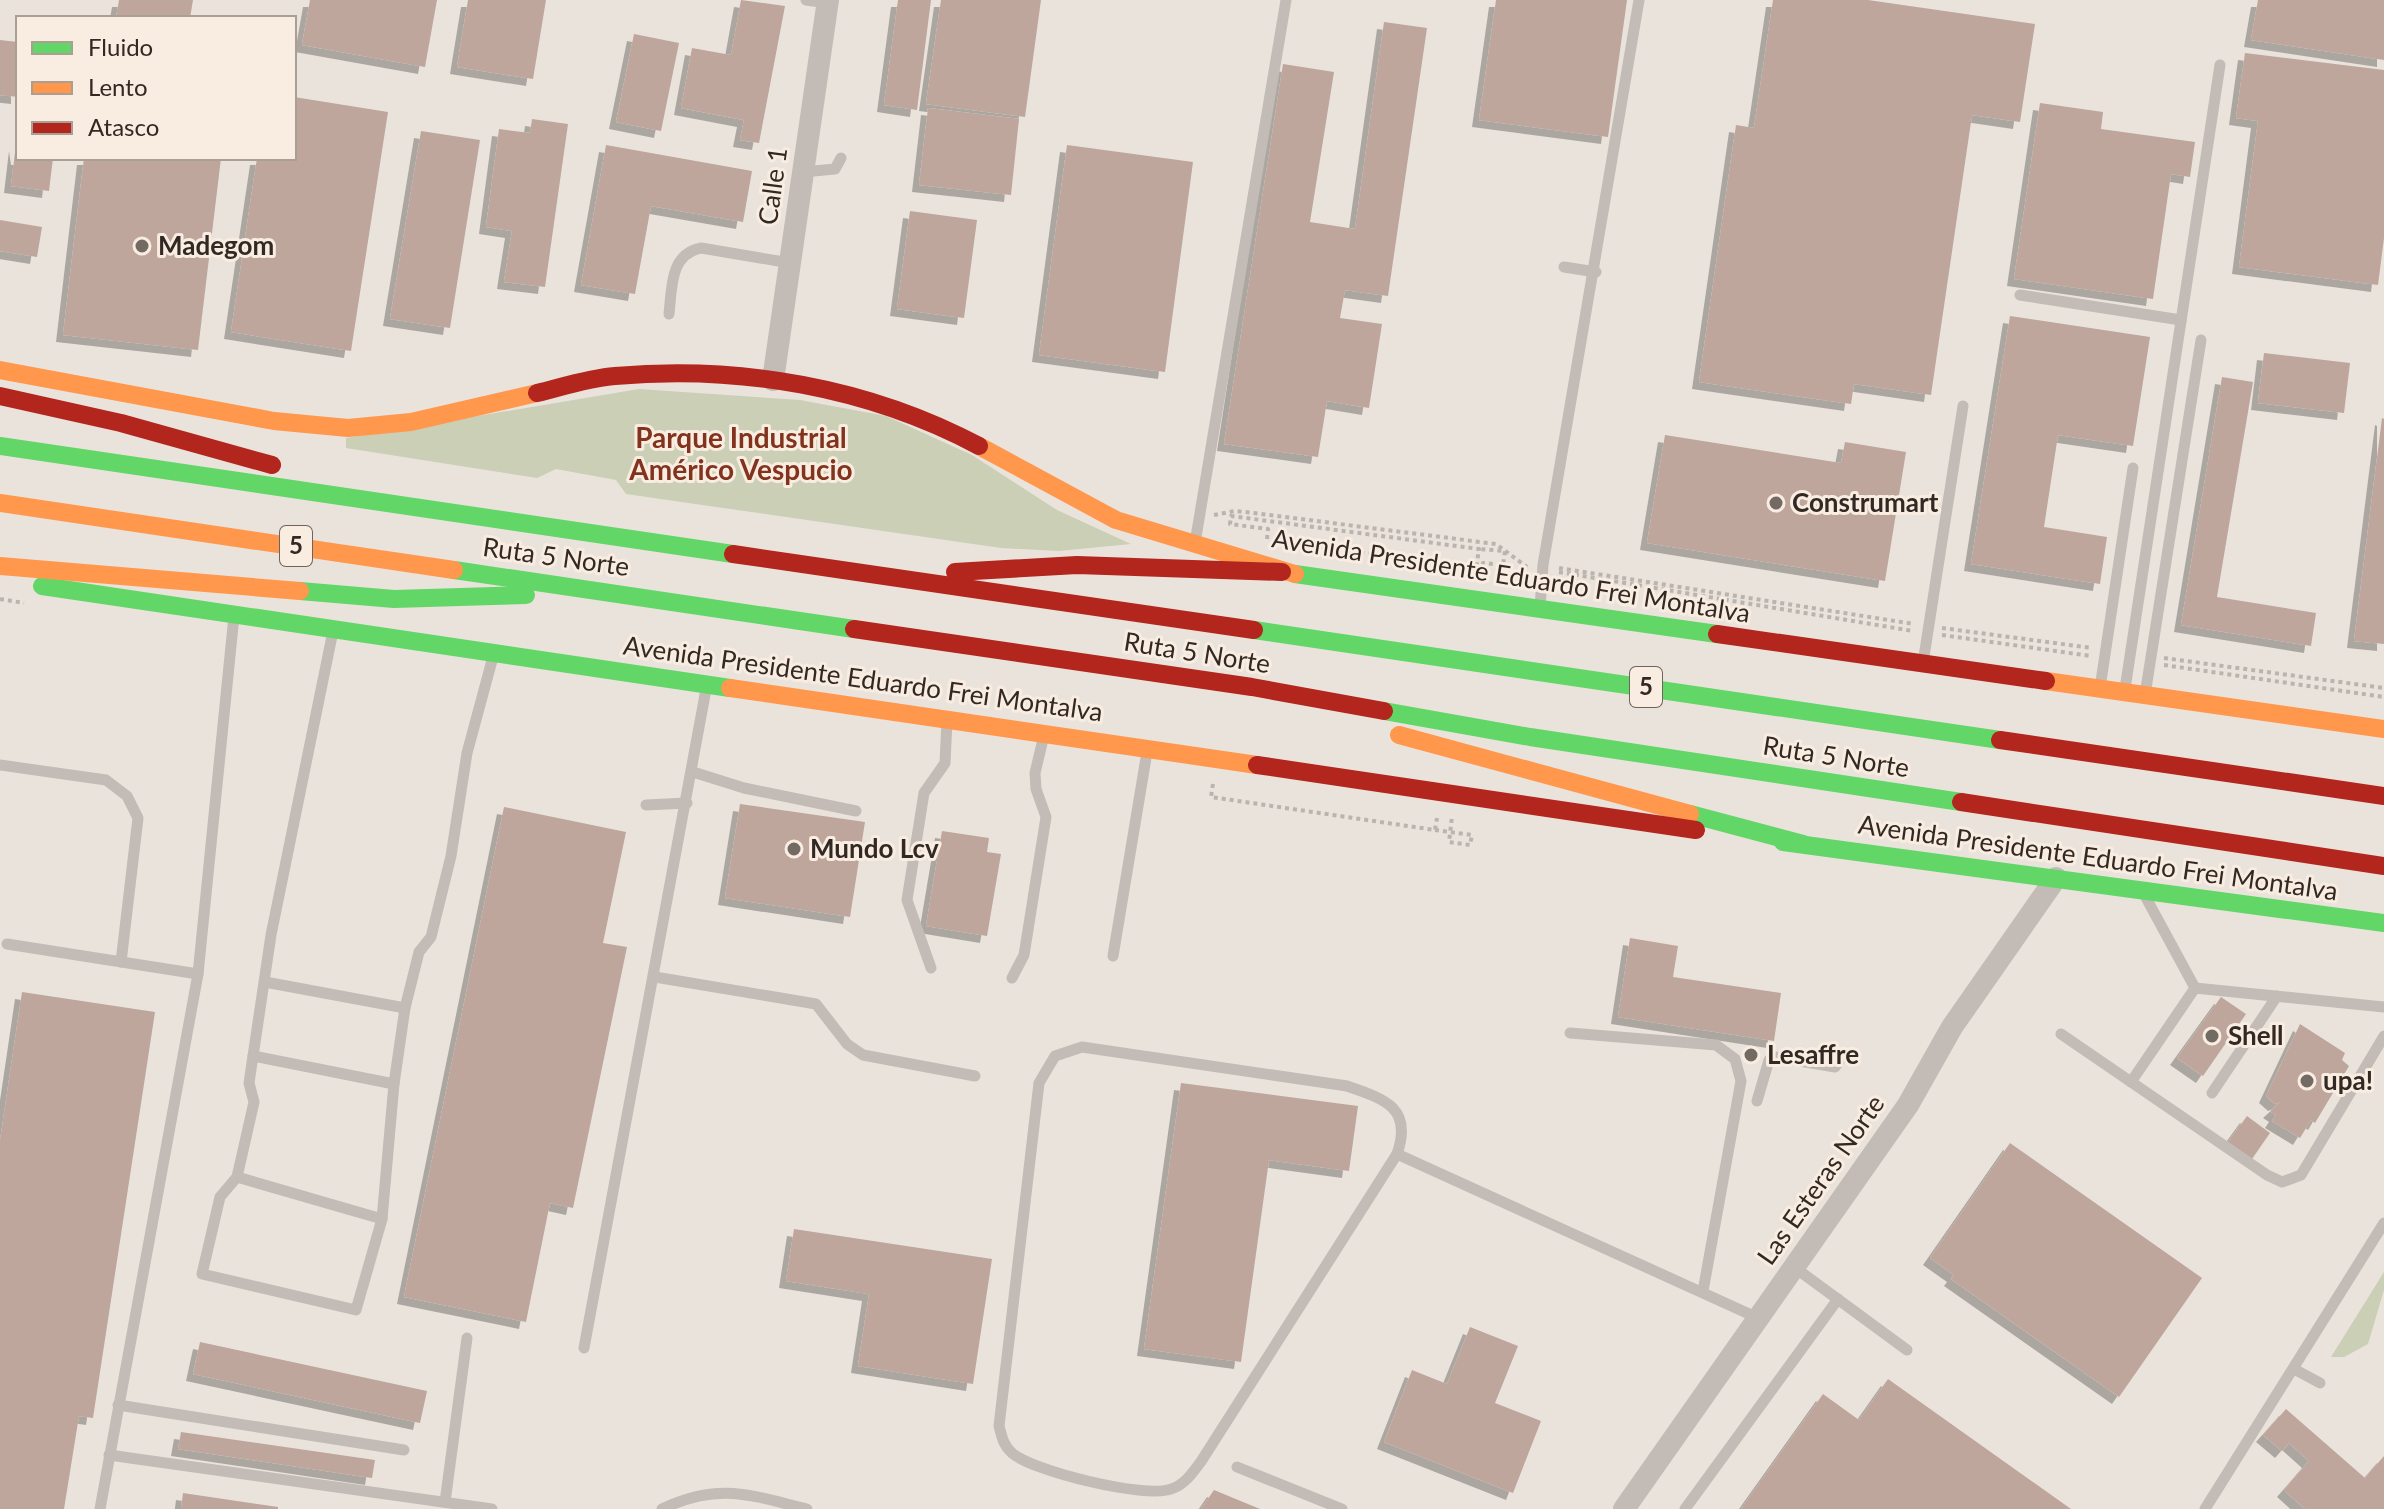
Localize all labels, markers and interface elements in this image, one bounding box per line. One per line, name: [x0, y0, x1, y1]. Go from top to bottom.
legend: [16, 16, 296, 160]
text: Fluido: [88, 32, 153, 61]
text: Lento: [88, 72, 148, 101]
text: Atasco: [88, 112, 159, 141]
street label: Calle 1: [751, 145, 793, 227]
place label: Madegom: [158, 229, 274, 261]
marker: Madegom: [133, 237, 151, 255]
district label: Parque Industrial Américo Vespucio: [628, 420, 853, 486]
place label: Construmart: [1792, 486, 1939, 518]
marker: Construmart: [1767, 494, 1785, 512]
street label: Avenida Presidente Eduardo Frei Montalva: [1270, 521, 1753, 629]
road number: 5: [280, 526, 312, 566]
street label: Ruta 5 Norte: [481, 530, 631, 582]
street label: Ruta 5 Norte: [1122, 625, 1273, 679]
street label: Avenida Presidente Eduardo Frei Montalva: [621, 629, 1105, 728]
road number: 5: [1630, 667, 1662, 707]
street label: Ruta 5 Norte: [1761, 729, 1912, 783]
street label: Avenida Presidente Eduardo Frei Montalva: [1856, 808, 2340, 907]
place label: Mundo Lcv: [810, 832, 939, 864]
marker: Mundo Lcv: [785, 840, 803, 858]
place label: Shell: [2228, 1019, 2284, 1051]
marker: Shell: [2203, 1027, 2221, 1045]
place label: Lesaffre: [1767, 1038, 1859, 1070]
marker: Lesaffre: [1742, 1046, 1760, 1064]
place label: upa!: [2323, 1064, 2373, 1096]
marker: upa!: [2298, 1072, 2316, 1090]
street label: Las Esteras Norte: [1750, 1088, 1891, 1271]

